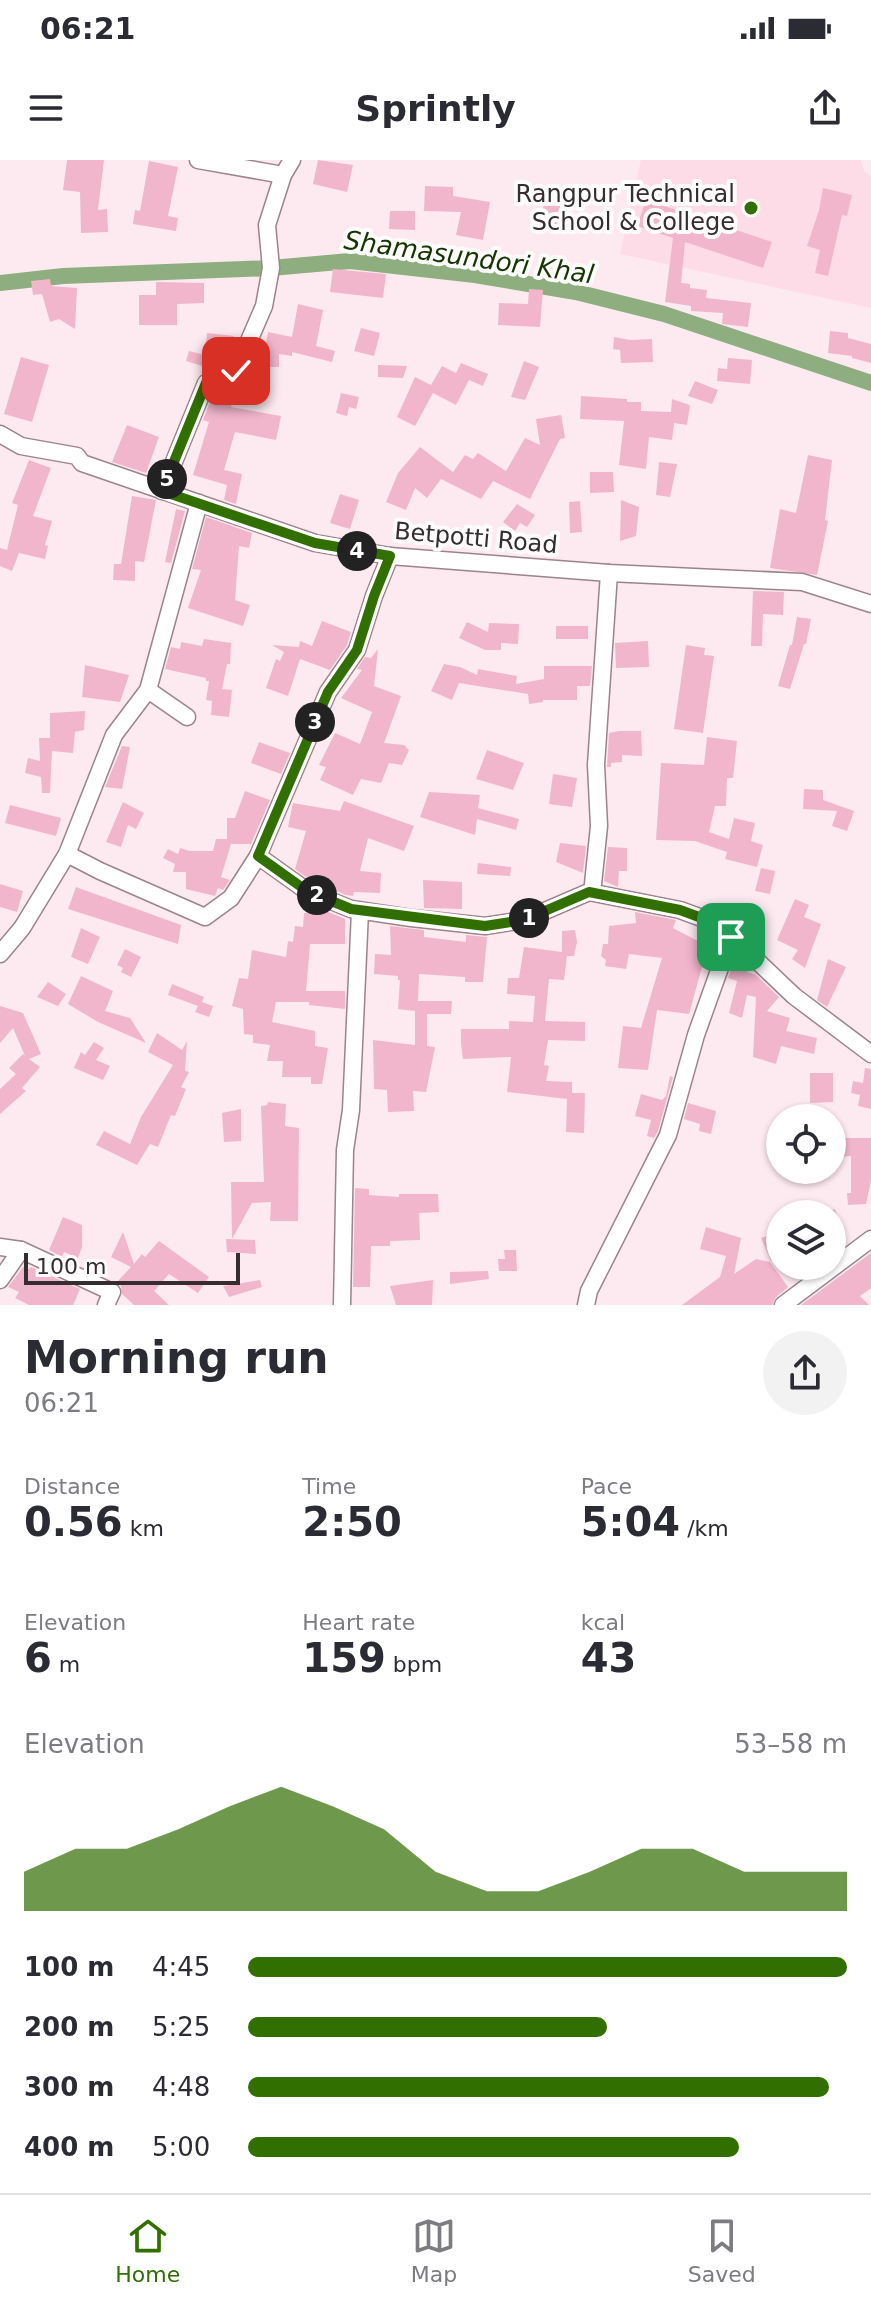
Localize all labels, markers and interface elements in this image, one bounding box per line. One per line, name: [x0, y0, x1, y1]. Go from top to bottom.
text: 06:21: [40, 11, 136, 46]
icon: menu: [24, 86, 68, 130]
icon: share: [803, 86, 847, 130]
text: Sprintly: [355, 88, 516, 129]
place label: Rangpur Technical School & College: [516, 180, 735, 236]
marker: Rangpur Technical School & College: [742, 199, 760, 217]
water label: Shamasundori Khal: [342, 225, 597, 289]
pin: [202, 337, 270, 405]
icon: check: [214, 349, 258, 393]
pin: 5: [147, 459, 187, 499]
text: 5: [159, 466, 175, 491]
street label: Betpotti Road: [393, 517, 559, 559]
pin: 4: [337, 531, 377, 571]
text: 4: [349, 538, 365, 563]
pin: 3: [295, 702, 335, 742]
text: 3: [307, 709, 323, 734]
pin: 2: [297, 875, 337, 915]
text: 2: [309, 882, 325, 907]
pin: 1: [509, 898, 549, 938]
pin: [697, 903, 765, 971]
text: 1: [521, 905, 537, 930]
icon: arrive: [709, 915, 753, 959]
map controls: [766, 1104, 846, 1280]
button: locate: [766, 1104, 846, 1184]
button: layers: [766, 1200, 846, 1280]
scale bar: [24, 1249, 240, 1285]
text: 100 m: [36, 1254, 106, 1279]
button: share: [763, 1331, 847, 1415]
text: Morning run: [24, 1332, 329, 1383]
text: 06:21: [24, 1388, 99, 1418]
text: Distance: [24, 1474, 120, 1499]
text: Time: [302, 1474, 356, 1499]
text: Pace: [581, 1474, 632, 1499]
text: 0.56: [24, 1499, 123, 1545]
text: 2:50: [302, 1499, 402, 1545]
text: 5:04: [581, 1499, 680, 1545]
text: km: [123, 1516, 164, 1541]
text: /km: [680, 1516, 729, 1541]
text: Elevation: [24, 1610, 126, 1635]
text: Heart rate: [302, 1610, 415, 1635]
text: kcal: [581, 1610, 625, 1635]
text: 6: [24, 1635, 52, 1681]
text: 159: [302, 1635, 386, 1681]
text: 43: [581, 1635, 636, 1681]
text: m: [52, 1652, 80, 1677]
text: bpm: [386, 1652, 442, 1677]
text: Elevation: [24, 1729, 145, 1759]
text: 53–58 m: [734, 1729, 847, 1759]
text: 100 m: [24, 1952, 114, 1982]
text: 4:45: [152, 1952, 210, 1982]
text: 200 m: [24, 2012, 114, 2042]
text: 5:25: [152, 2012, 210, 2042]
text: 300 m: [24, 2072, 114, 2102]
text: 4:48: [152, 2072, 210, 2102]
text: 400 m: [24, 2132, 114, 2162]
text: 5:00: [152, 2132, 210, 2162]
tab: Home: [115, 2214, 180, 2287]
tab: Map: [411, 2214, 457, 2287]
tab: Saved: [688, 2214, 756, 2287]

